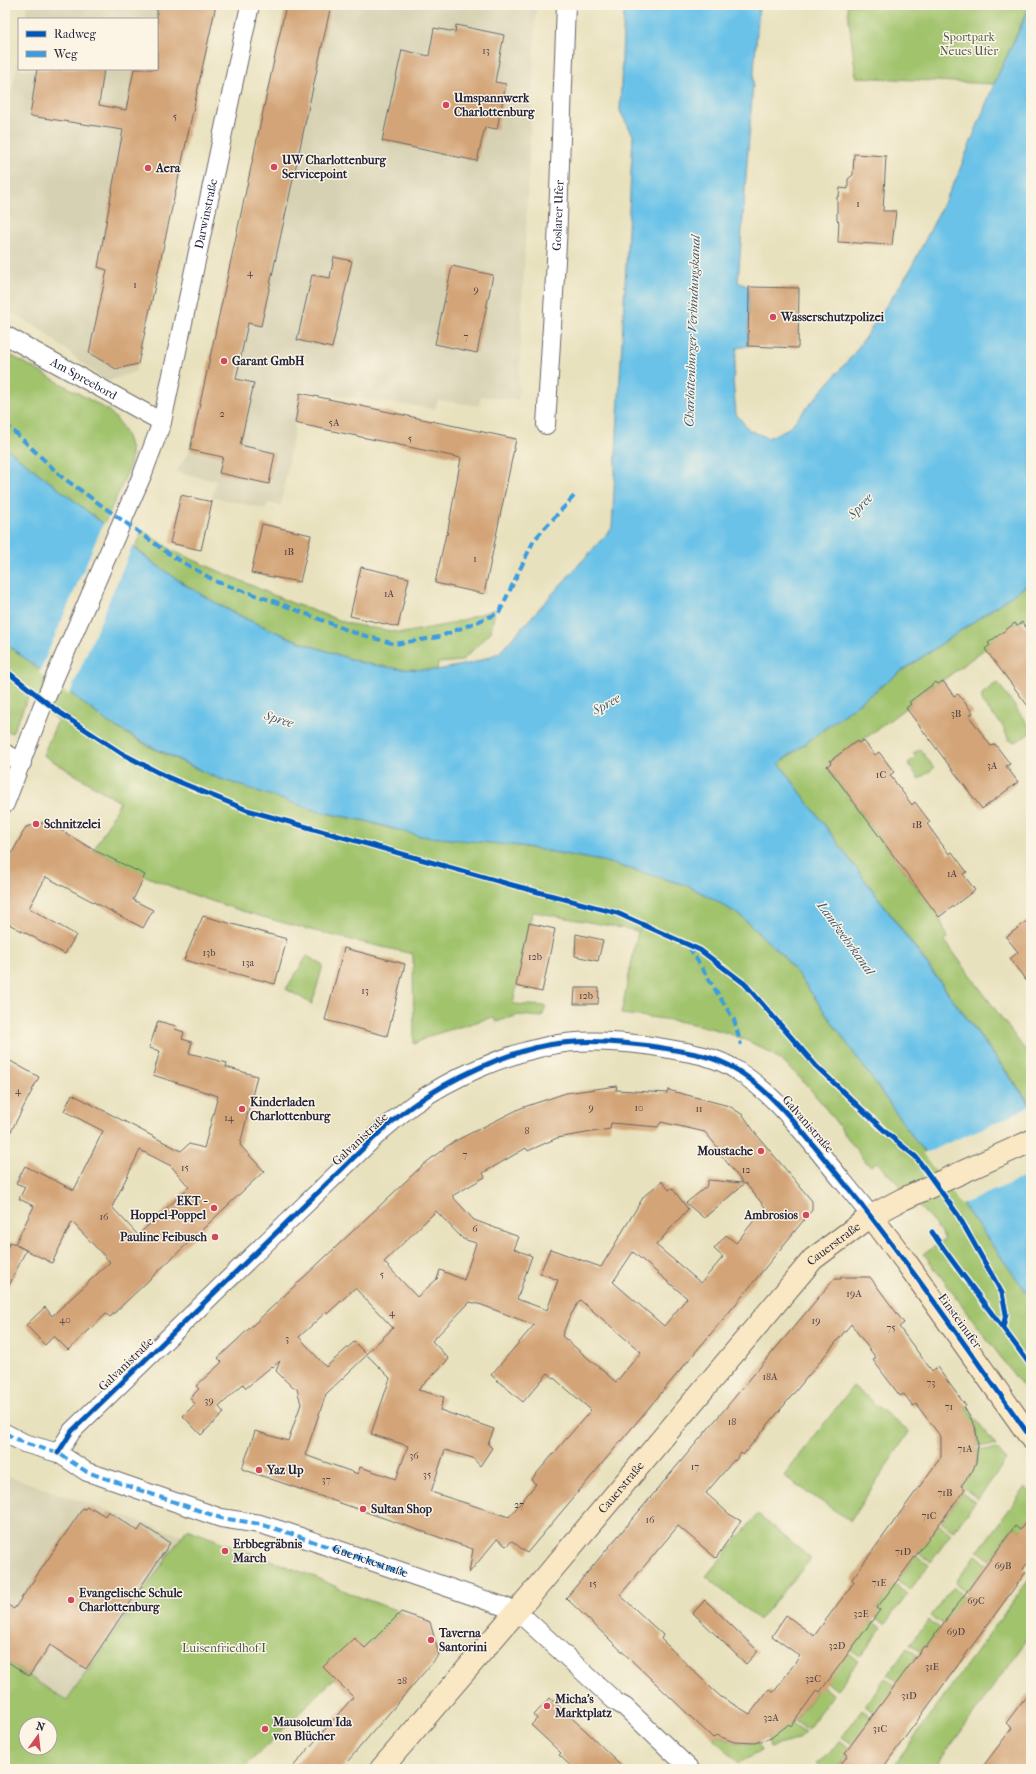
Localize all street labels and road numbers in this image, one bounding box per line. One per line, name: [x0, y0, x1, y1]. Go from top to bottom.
street label: Darwinstraße: [192, 177, 220, 250]
street label: Goslarer Ufer: [550, 179, 566, 251]
street label: Am Spreebord: [47, 354, 120, 403]
street label: Galvanistraße: [779, 1093, 837, 1155]
street label: Galvanistraße: [329, 1110, 391, 1168]
street label: Cauerstraße: [804, 1219, 863, 1268]
street label: Einsteinufer: [935, 1291, 985, 1352]
street label: Galvanistraße: [96, 1334, 156, 1394]
street label: Cauerstraße: [595, 1459, 647, 1516]
street label: Guerickestraße: [331, 1541, 410, 1580]

